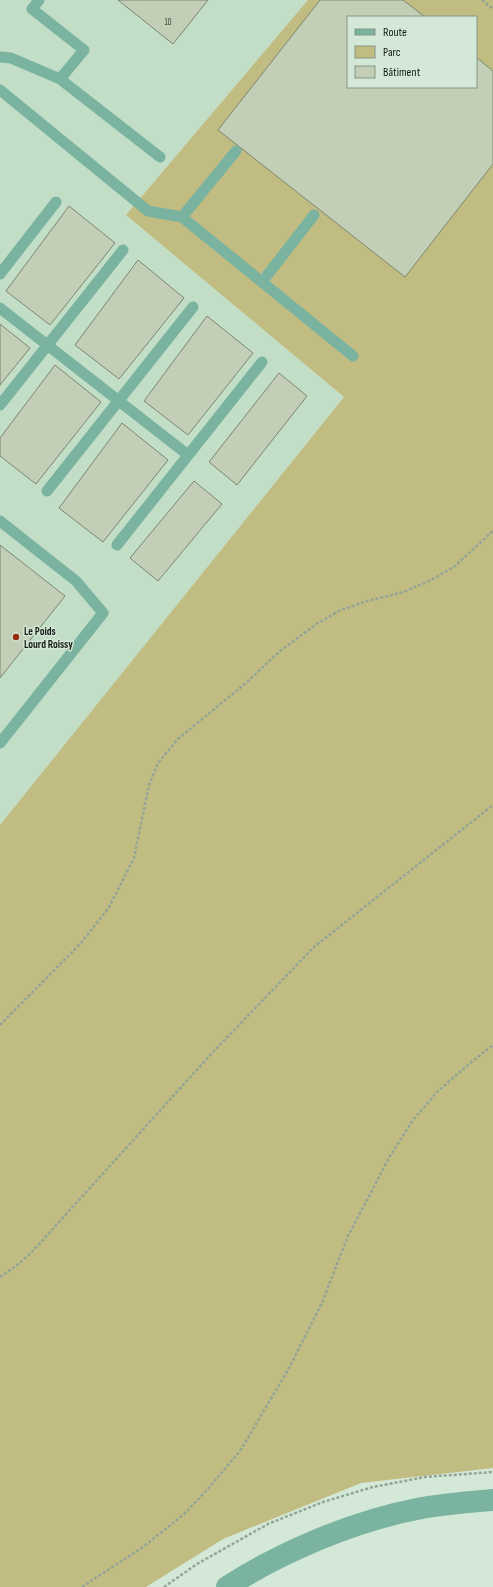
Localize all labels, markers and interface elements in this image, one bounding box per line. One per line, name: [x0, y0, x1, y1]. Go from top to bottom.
legend: [347, 16, 477, 88]
house number: 10: [164, 17, 172, 28]
text: Route: [383, 25, 407, 40]
text: Parc: [383, 45, 401, 60]
text: Bâtiment: [383, 65, 421, 80]
place label: Le Poids Lourd Roissy: [24, 625, 73, 651]
marker: Le Poids Lourd Roissy: [11, 632, 21, 642]

